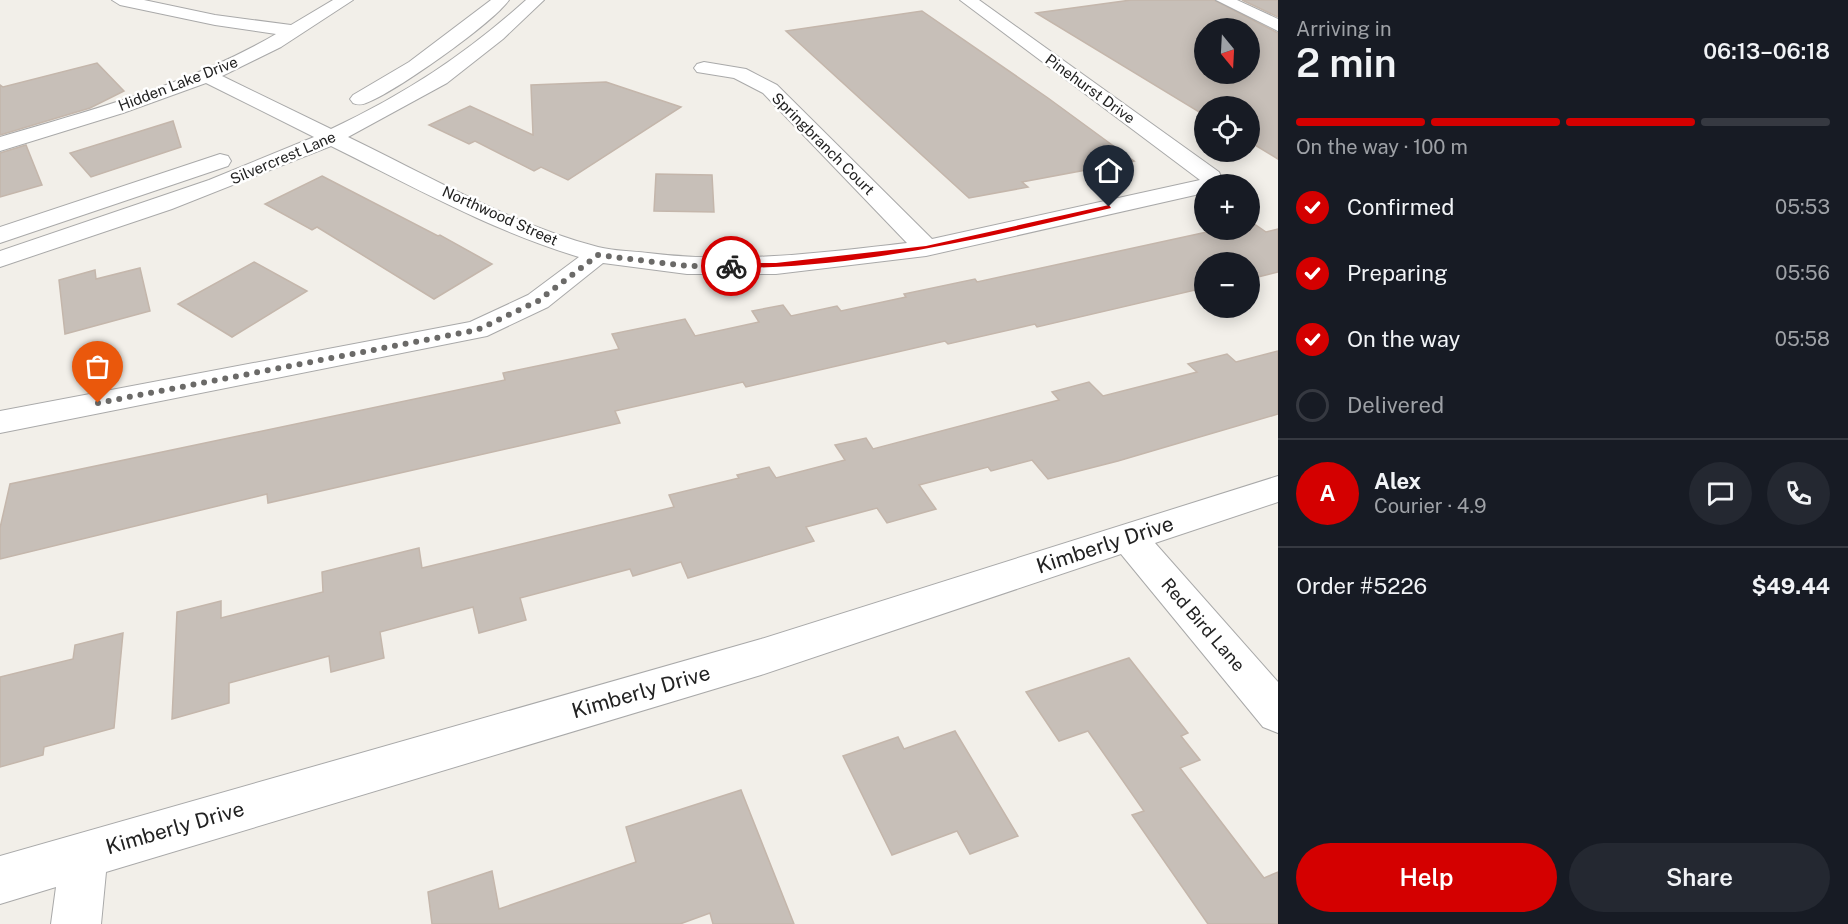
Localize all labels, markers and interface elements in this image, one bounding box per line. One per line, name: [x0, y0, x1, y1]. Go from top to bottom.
text: Arriving in: [1296, 17, 1391, 41]
north arrow: [1194, 18, 1260, 84]
map controls: [1194, 18, 1260, 318]
text: 06:13–06:18: [1703, 38, 1830, 64]
text: 2 min: [1296, 40, 1397, 86]
street label: Pinehurst Drive: [1042, 50, 1138, 127]
street label: Hidden Lake Drive: [116, 53, 240, 114]
street label: Springbranch Court: [769, 89, 878, 198]
button: locate: [1194, 96, 1260, 162]
street label: Silvercrest Lane: [228, 128, 338, 187]
text: On the way · 100 m: [1296, 135, 1468, 159]
pin: [1083, 145, 1134, 207]
icon: home: [1092, 154, 1125, 187]
button: +: [1194, 174, 1260, 240]
street label: Northwood Street: [440, 182, 561, 249]
icon: check: [1296, 191, 1329, 224]
text: Confirmed: [1347, 194, 1454, 220]
text: 05:53: [1775, 195, 1830, 219]
courier: [701, 236, 761, 296]
icon: bike: [715, 250, 748, 283]
button: −: [1194, 252, 1260, 318]
icon: check: [1296, 257, 1329, 290]
text: Preparing: [1347, 260, 1448, 286]
text: 05:56: [1775, 261, 1830, 285]
icon: check: [1296, 323, 1329, 356]
text: On the way: [1347, 326, 1460, 352]
text: 05:58: [1775, 327, 1830, 351]
pin: [72, 341, 123, 403]
icon: bag: [81, 350, 114, 383]
text: Delivered: [1347, 392, 1444, 418]
button: chat: [1689, 462, 1752, 525]
button: phone: [1767, 462, 1830, 525]
text: Alex: [1374, 468, 1421, 494]
text: A: [1320, 480, 1335, 506]
text: Courier · 4.9: [1374, 494, 1486, 518]
street label: Kimberly Drive: [1033, 511, 1177, 578]
text: Order #5226: [1296, 573, 1427, 599]
text: $49.44: [1751, 573, 1830, 599]
street label: Red Bird Lane: [1157, 574, 1250, 676]
street label: Kimberly Drive: [569, 660, 713, 723]
street label: Kimberly Drive: [103, 796, 247, 859]
button: Help: [1296, 843, 1557, 912]
button: Share: [1569, 843, 1830, 912]

